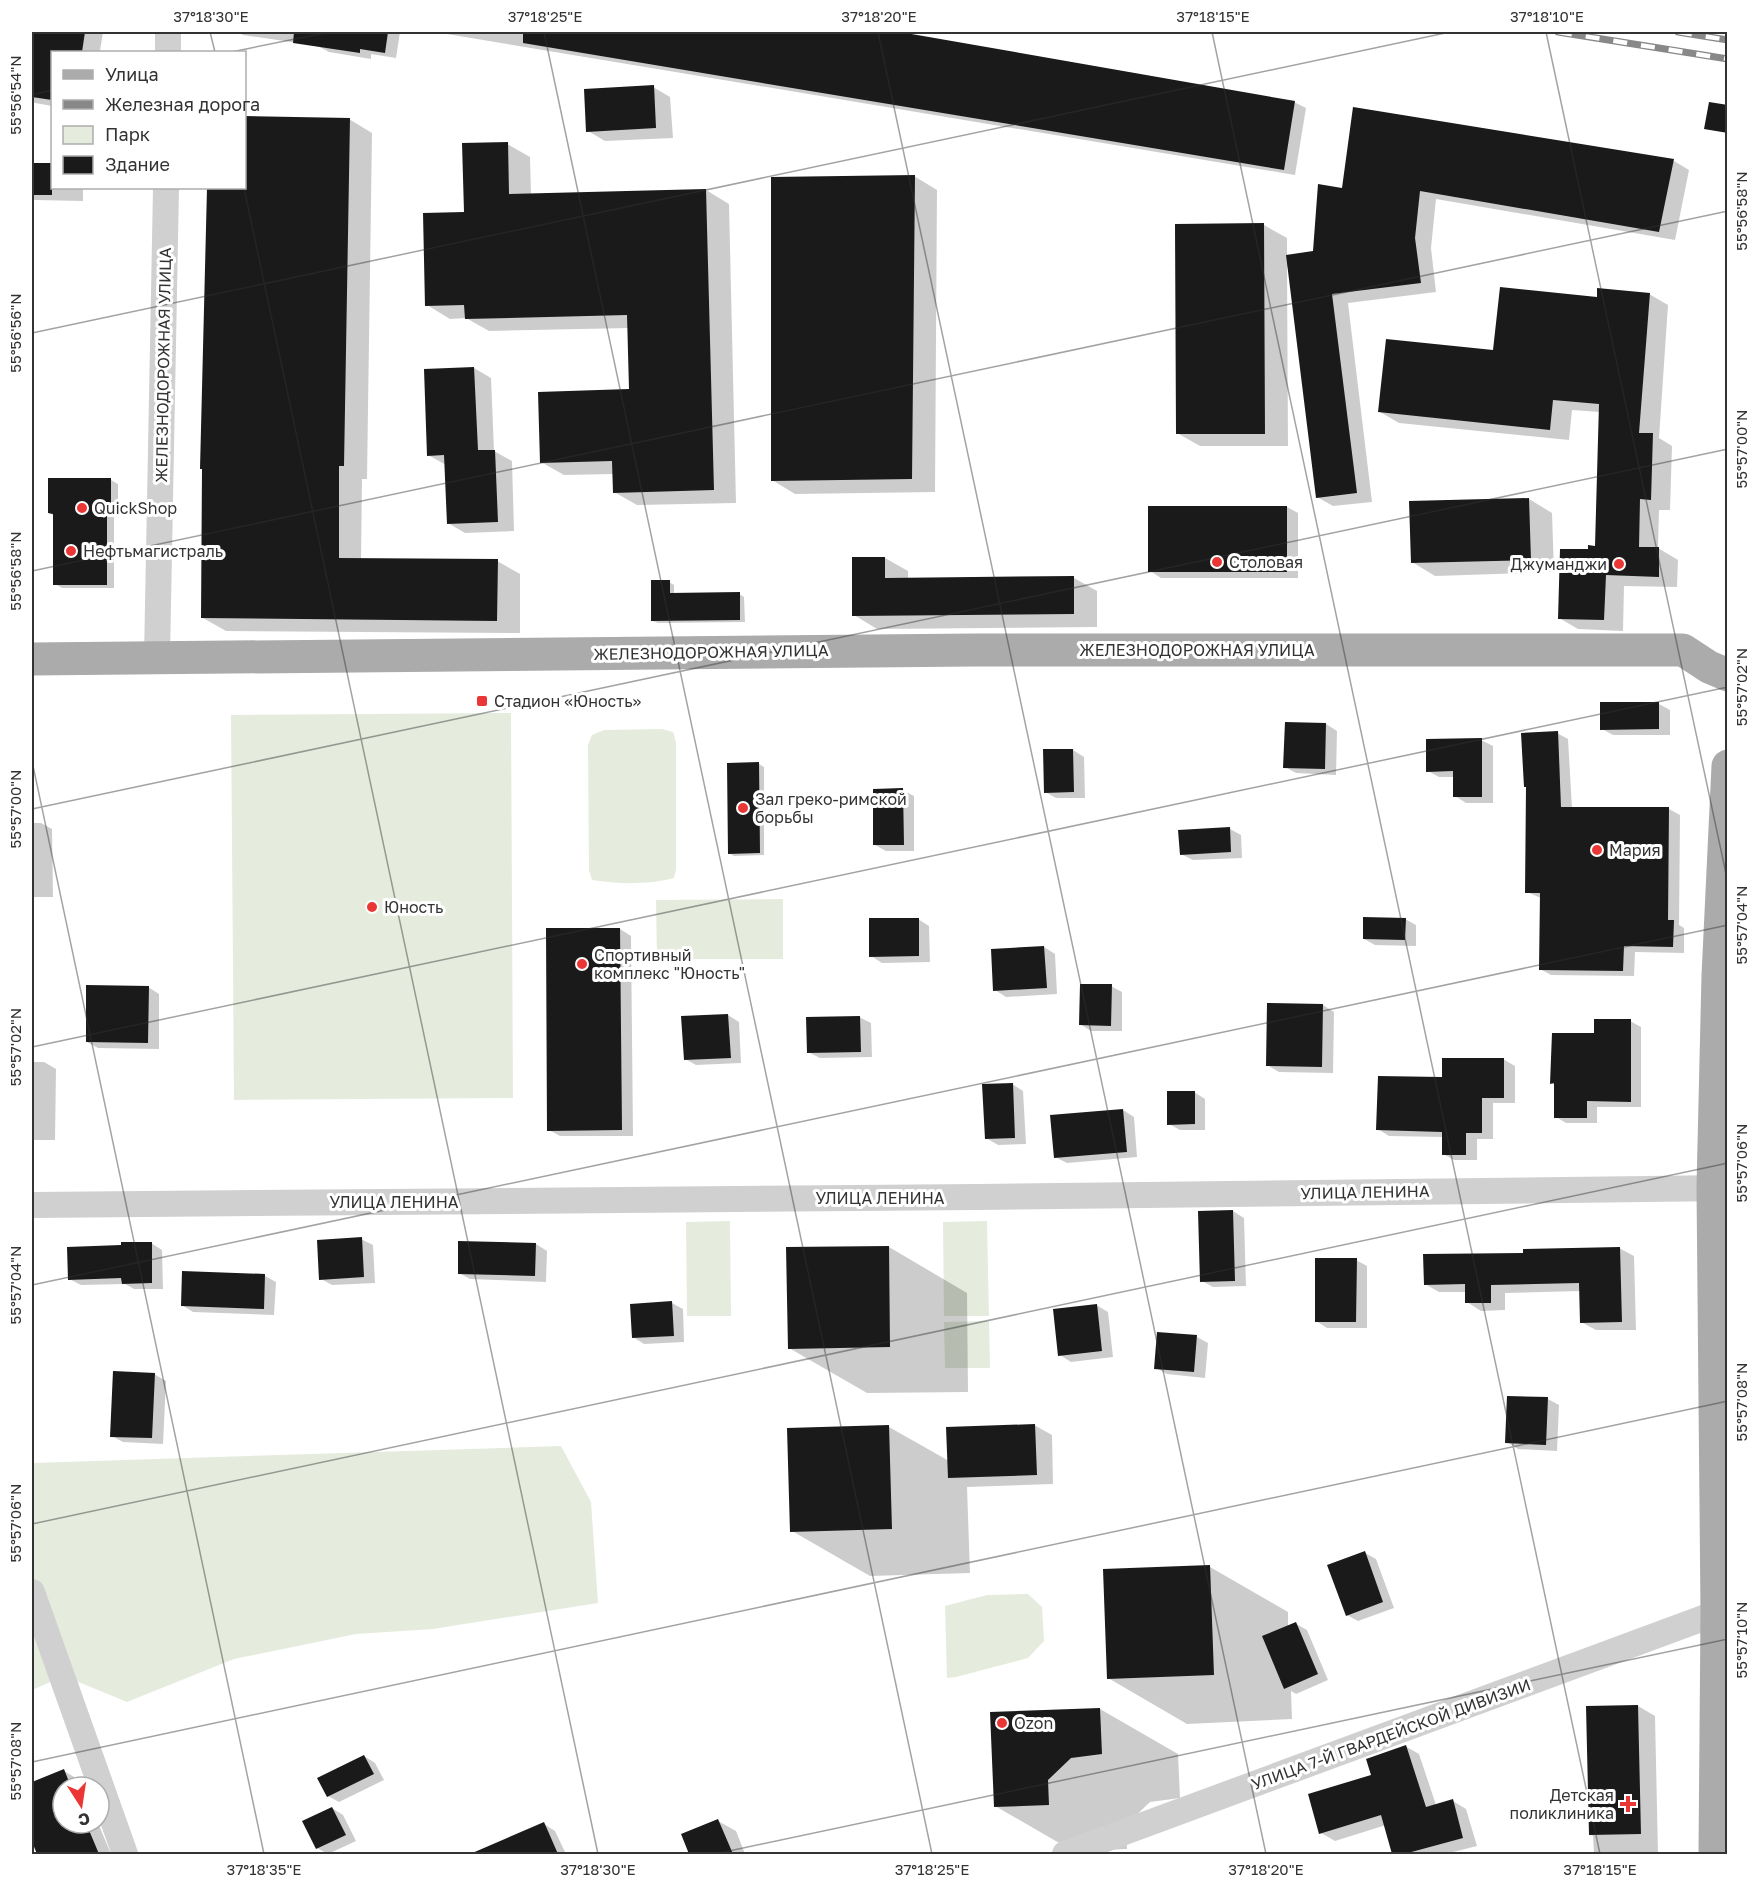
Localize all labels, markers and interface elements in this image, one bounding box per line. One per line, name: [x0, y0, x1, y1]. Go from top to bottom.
text: 37°18'30"E: [173, 7, 249, 25]
text: 37°18'25"E: [508, 7, 582, 25]
text: 37°18'20"E: [841, 7, 917, 25]
text: 37°18'15"E: [1176, 7, 1250, 25]
text: 37°18'10"E: [1510, 7, 1584, 25]
legend: [51, 51, 246, 189]
text: 55°56'54"N: [6, 55, 24, 135]
text: Улица: [105, 63, 159, 85]
text: Железная дорога: [105, 93, 260, 115]
text: Парк: [105, 123, 150, 145]
text: Здание: [105, 153, 170, 175]
text: 55°56'58"N: [1732, 171, 1750, 251]
street label: ЖЕЛЕЗНОДОРОЖНАЯ УЛИЦА: [151, 247, 175, 483]
text: 55°56'56"N: [6, 293, 24, 373]
text: 55°57'00"N: [1732, 409, 1750, 489]
place label: QuickShop: [94, 498, 177, 518]
marker: QuickShop: [75, 501, 89, 515]
text: 55°56'58"N: [6, 531, 24, 611]
place label: Нефтьмагистраль: [83, 541, 223, 561]
marker: Нефтьмагистраль: [64, 544, 78, 558]
place label: Столовая: [1229, 552, 1303, 572]
place label: Джуманджи: [1511, 554, 1607, 574]
marker: Столовая: [1210, 555, 1224, 569]
marker: Джуманджи: [1612, 557, 1626, 571]
street label: ЖЕЛЕЗНОДОРОЖНАЯ УЛИЦА: [593, 640, 829, 664]
street label: ЖЕЛЕЗНОДОРОЖНАЯ УЛИЦА: [1079, 640, 1315, 660]
text: 55°57'02"N: [1732, 648, 1750, 726]
place label: Стадион «Юность»: [494, 691, 642, 711]
marker: Стадион «Юность»: [475, 694, 489, 708]
text: 55°57'00"N: [6, 769, 24, 849]
place label: Зал греко-римской борьбы: [755, 789, 907, 827]
marker: Зал греко-римской борьбы: [736, 801, 750, 815]
place label: Мария: [1609, 840, 1661, 860]
marker: Мария: [1590, 843, 1604, 857]
text: 55°57'04"N: [1732, 886, 1750, 964]
place label: Юность: [384, 897, 444, 917]
marker: Юность: [365, 900, 379, 914]
place label: Спортивный комплекс "Юность": [594, 945, 745, 983]
marker: Спортивный комплекс "Юность": [575, 957, 589, 971]
text: 55°57'02"N: [6, 1008, 24, 1086]
text: 55°57'06"N: [1732, 1124, 1750, 1202]
street label: УЛИЦА ЛЕНИНА: [1300, 1181, 1430, 1203]
street label: УЛИЦА ЛЕНИНА: [815, 1188, 945, 1208]
street label: УЛИЦА ЛЕНИНА: [329, 1192, 459, 1212]
text: 55°57'04"N: [6, 1246, 24, 1324]
text: 55°57'08"N: [1732, 1363, 1750, 1441]
text: 55°57'06"N: [6, 1484, 24, 1562]
text: 55°57'10"N: [1732, 1601, 1750, 1679]
street label: УЛИЦА 7-Й ГВАРДЕЙСКОЙ ДИВИЗИИ: [1249, 1674, 1533, 1794]
place label: Ozon: [1014, 1713, 1053, 1733]
marker: Ozon: [995, 1716, 1009, 1730]
text: 55°57'08"N: [6, 1722, 24, 1800]
north arrow: [51, 1775, 111, 1835]
place label: Детская поликлиника: [1510, 1785, 1614, 1823]
marker: Детская поликлиника: [1619, 1795, 1637, 1813]
text: С: [76, 1809, 92, 1831]
text: 37°18'35"E: [227, 1860, 301, 1878]
text: 37°18'30"E: [560, 1860, 636, 1878]
text: 37°18'25"E: [895, 1860, 969, 1878]
text: 37°18'20"E: [1228, 1860, 1304, 1878]
text: 37°18'15"E: [1563, 1860, 1637, 1878]

